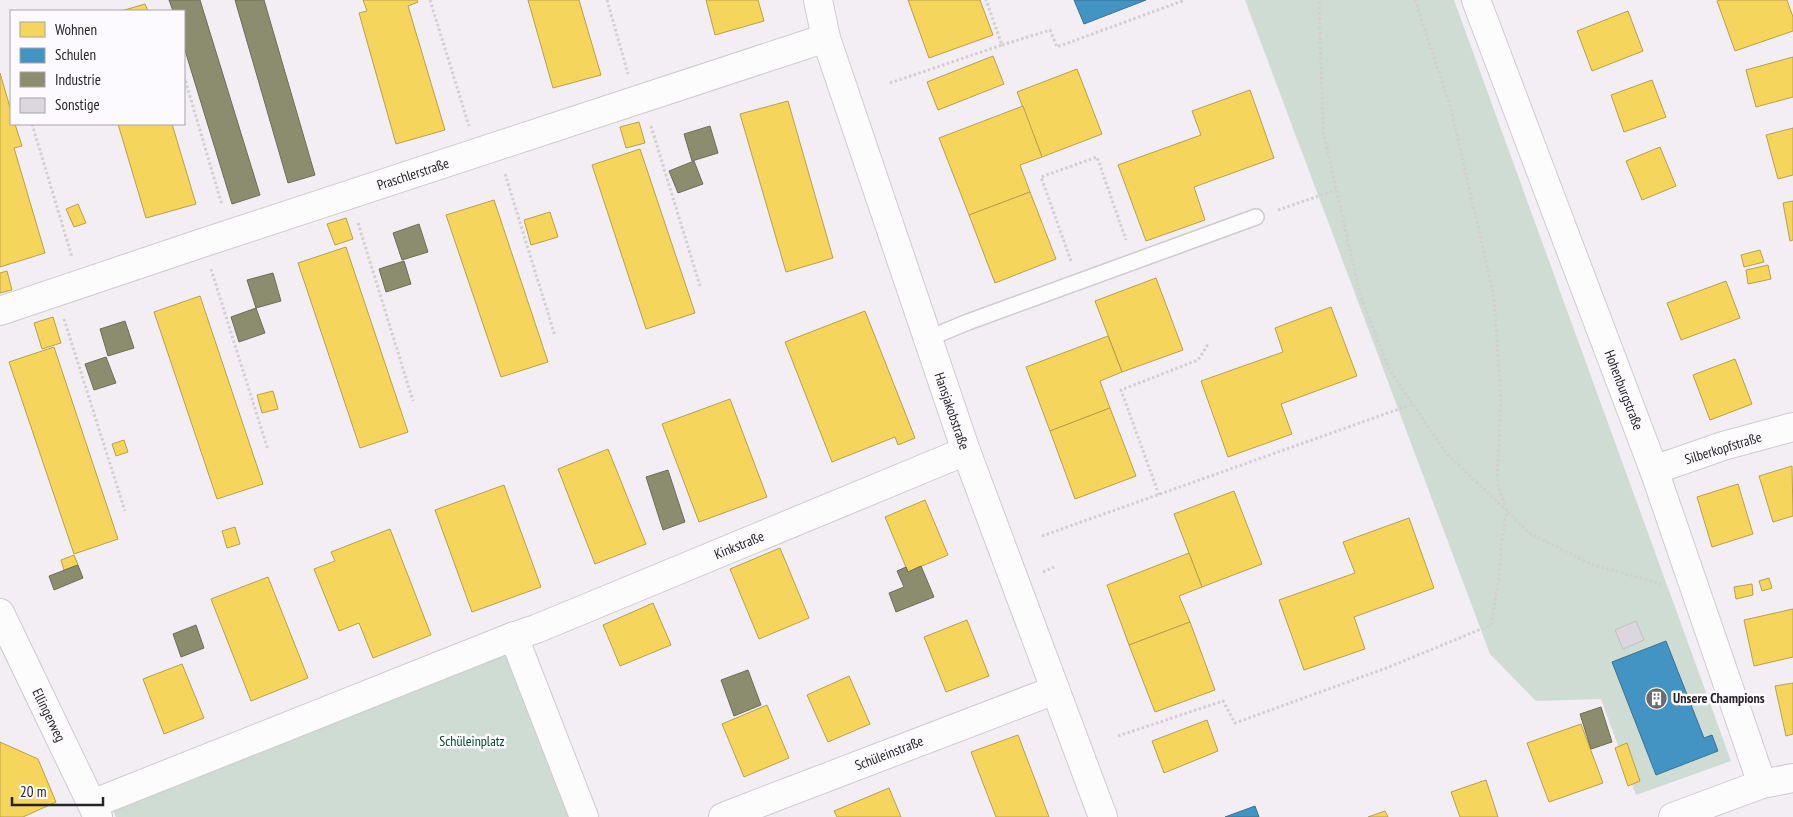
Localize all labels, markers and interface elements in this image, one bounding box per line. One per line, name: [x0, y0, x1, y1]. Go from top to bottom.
legend: [10, 10, 185, 125]
text: Wohnen: [55, 20, 97, 39]
text: Schulen: [55, 45, 96, 64]
text: Industrie: [55, 70, 101, 89]
text: Sonstige: [55, 95, 100, 114]
street label: Praschlerstraße: [375, 154, 452, 194]
street label: Hohenburgstraße: [1600, 347, 1648, 433]
street label: Hansjakobstraße: [930, 370, 974, 452]
street label: Silberkopfstraße: [1682, 428, 1764, 468]
street label: Kinkstraße: [711, 527, 767, 563]
street label: Ellingerweg: [28, 685, 70, 745]
building icon: Unsere Champions: [1645, 686, 1669, 710]
place label: Unsere Champions: [1673, 689, 1765, 707]
park label: Schüleinplatz: [439, 732, 505, 750]
street label: Schüleinstraße: [852, 732, 926, 774]
scale bar: [12, 774, 104, 806]
text: 20 m: [20, 782, 46, 801]

